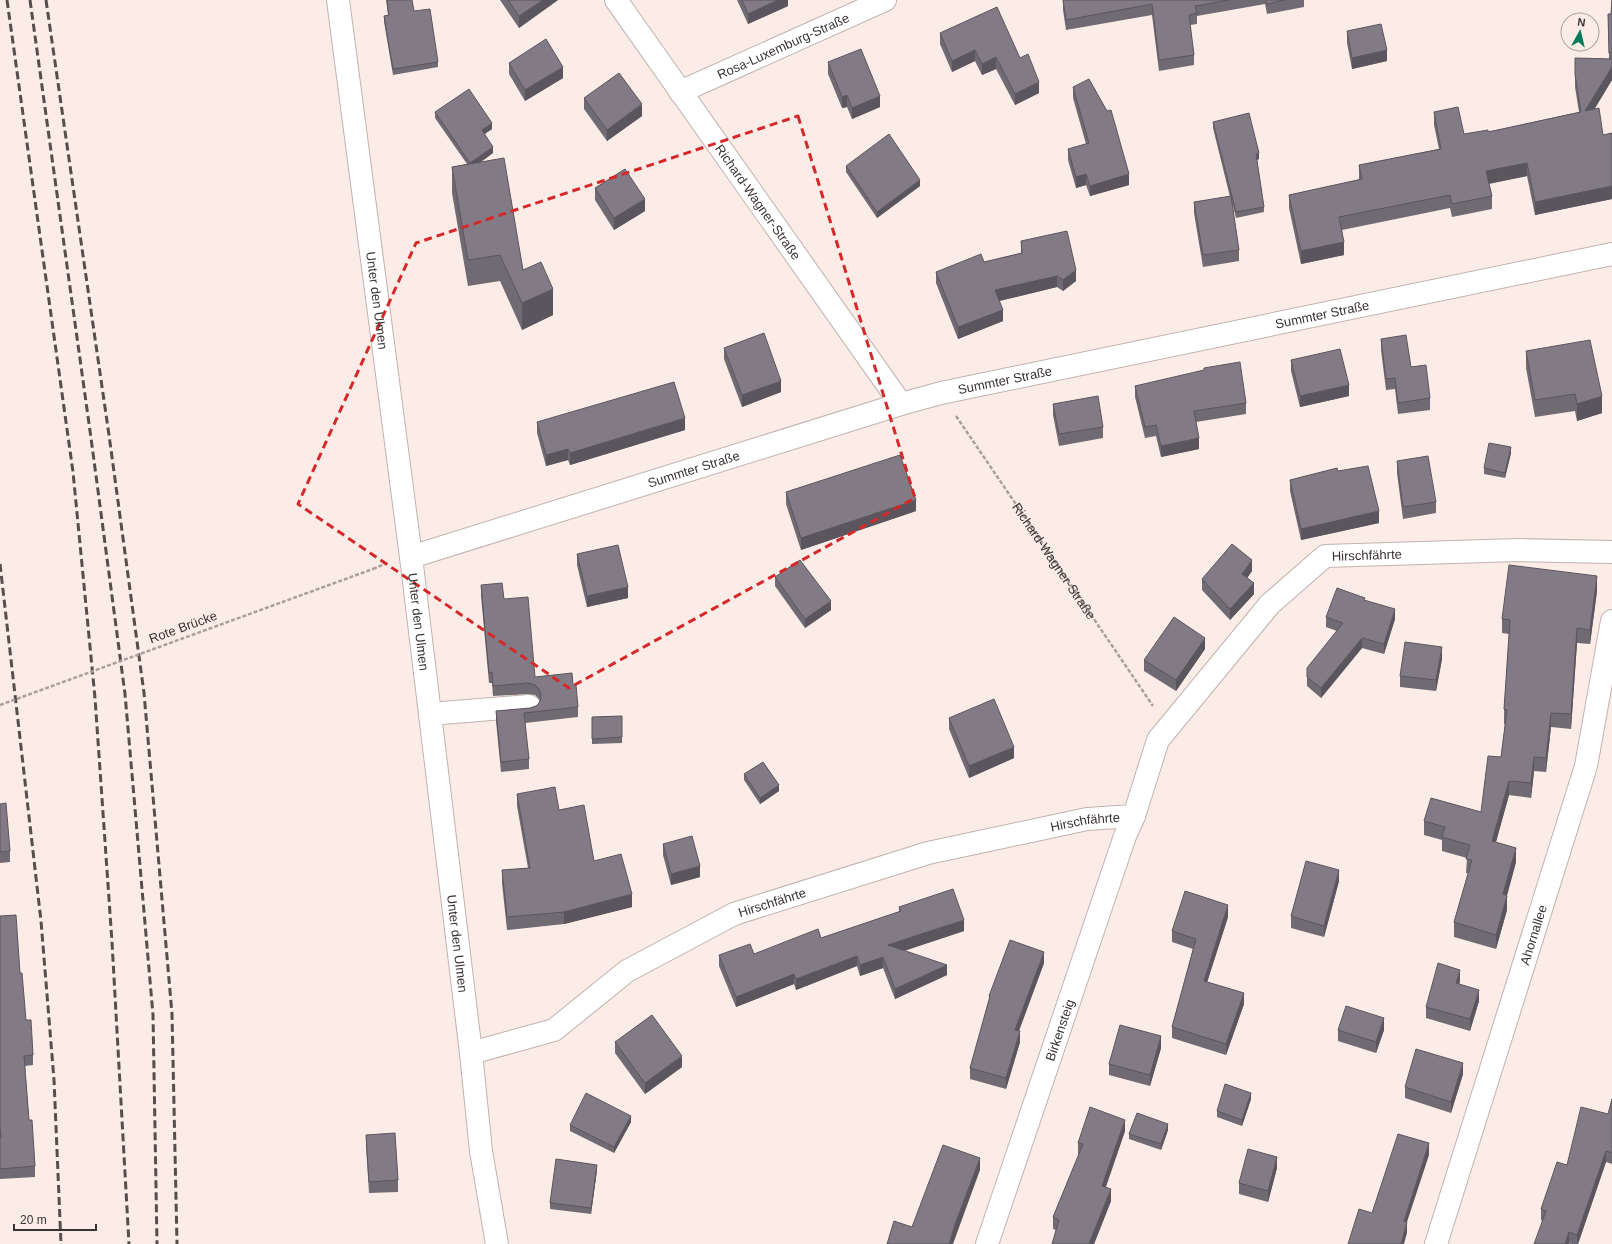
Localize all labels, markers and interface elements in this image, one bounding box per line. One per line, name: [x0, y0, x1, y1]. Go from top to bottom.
street label: Rosa-Luxemburg-Straße: [715, 10, 851, 82]
north arrow: [1560, 12, 1600, 52]
text: N: [1577, 16, 1586, 29]
street label: Richard-Wagner-Straße: [713, 141, 804, 262]
street label: Unter den Ulmen: [364, 251, 391, 350]
street label: Summter Straße: [1274, 297, 1370, 331]
street label: Summter Straße: [957, 363, 1053, 397]
street label: Summter Straße: [646, 447, 741, 490]
street label: Richard-Wagner-Straße: [1009, 500, 1099, 622]
street label: Hirschfährte: [1332, 546, 1402, 563]
street label: Unter den Ulmen: [405, 572, 432, 671]
street label: Rote Brücke: [147, 608, 219, 646]
street label: Hirschfährte: [1049, 809, 1120, 834]
street label: Hirschfährte: [736, 884, 808, 920]
street label: Unter den Ulmen: [444, 894, 471, 993]
street label: Ahornallee: [1517, 903, 1549, 967]
street label: Birkensteig: [1042, 997, 1077, 1063]
scale bar: [14, 1206, 96, 1232]
text: 20 m: [20, 1213, 47, 1227]

